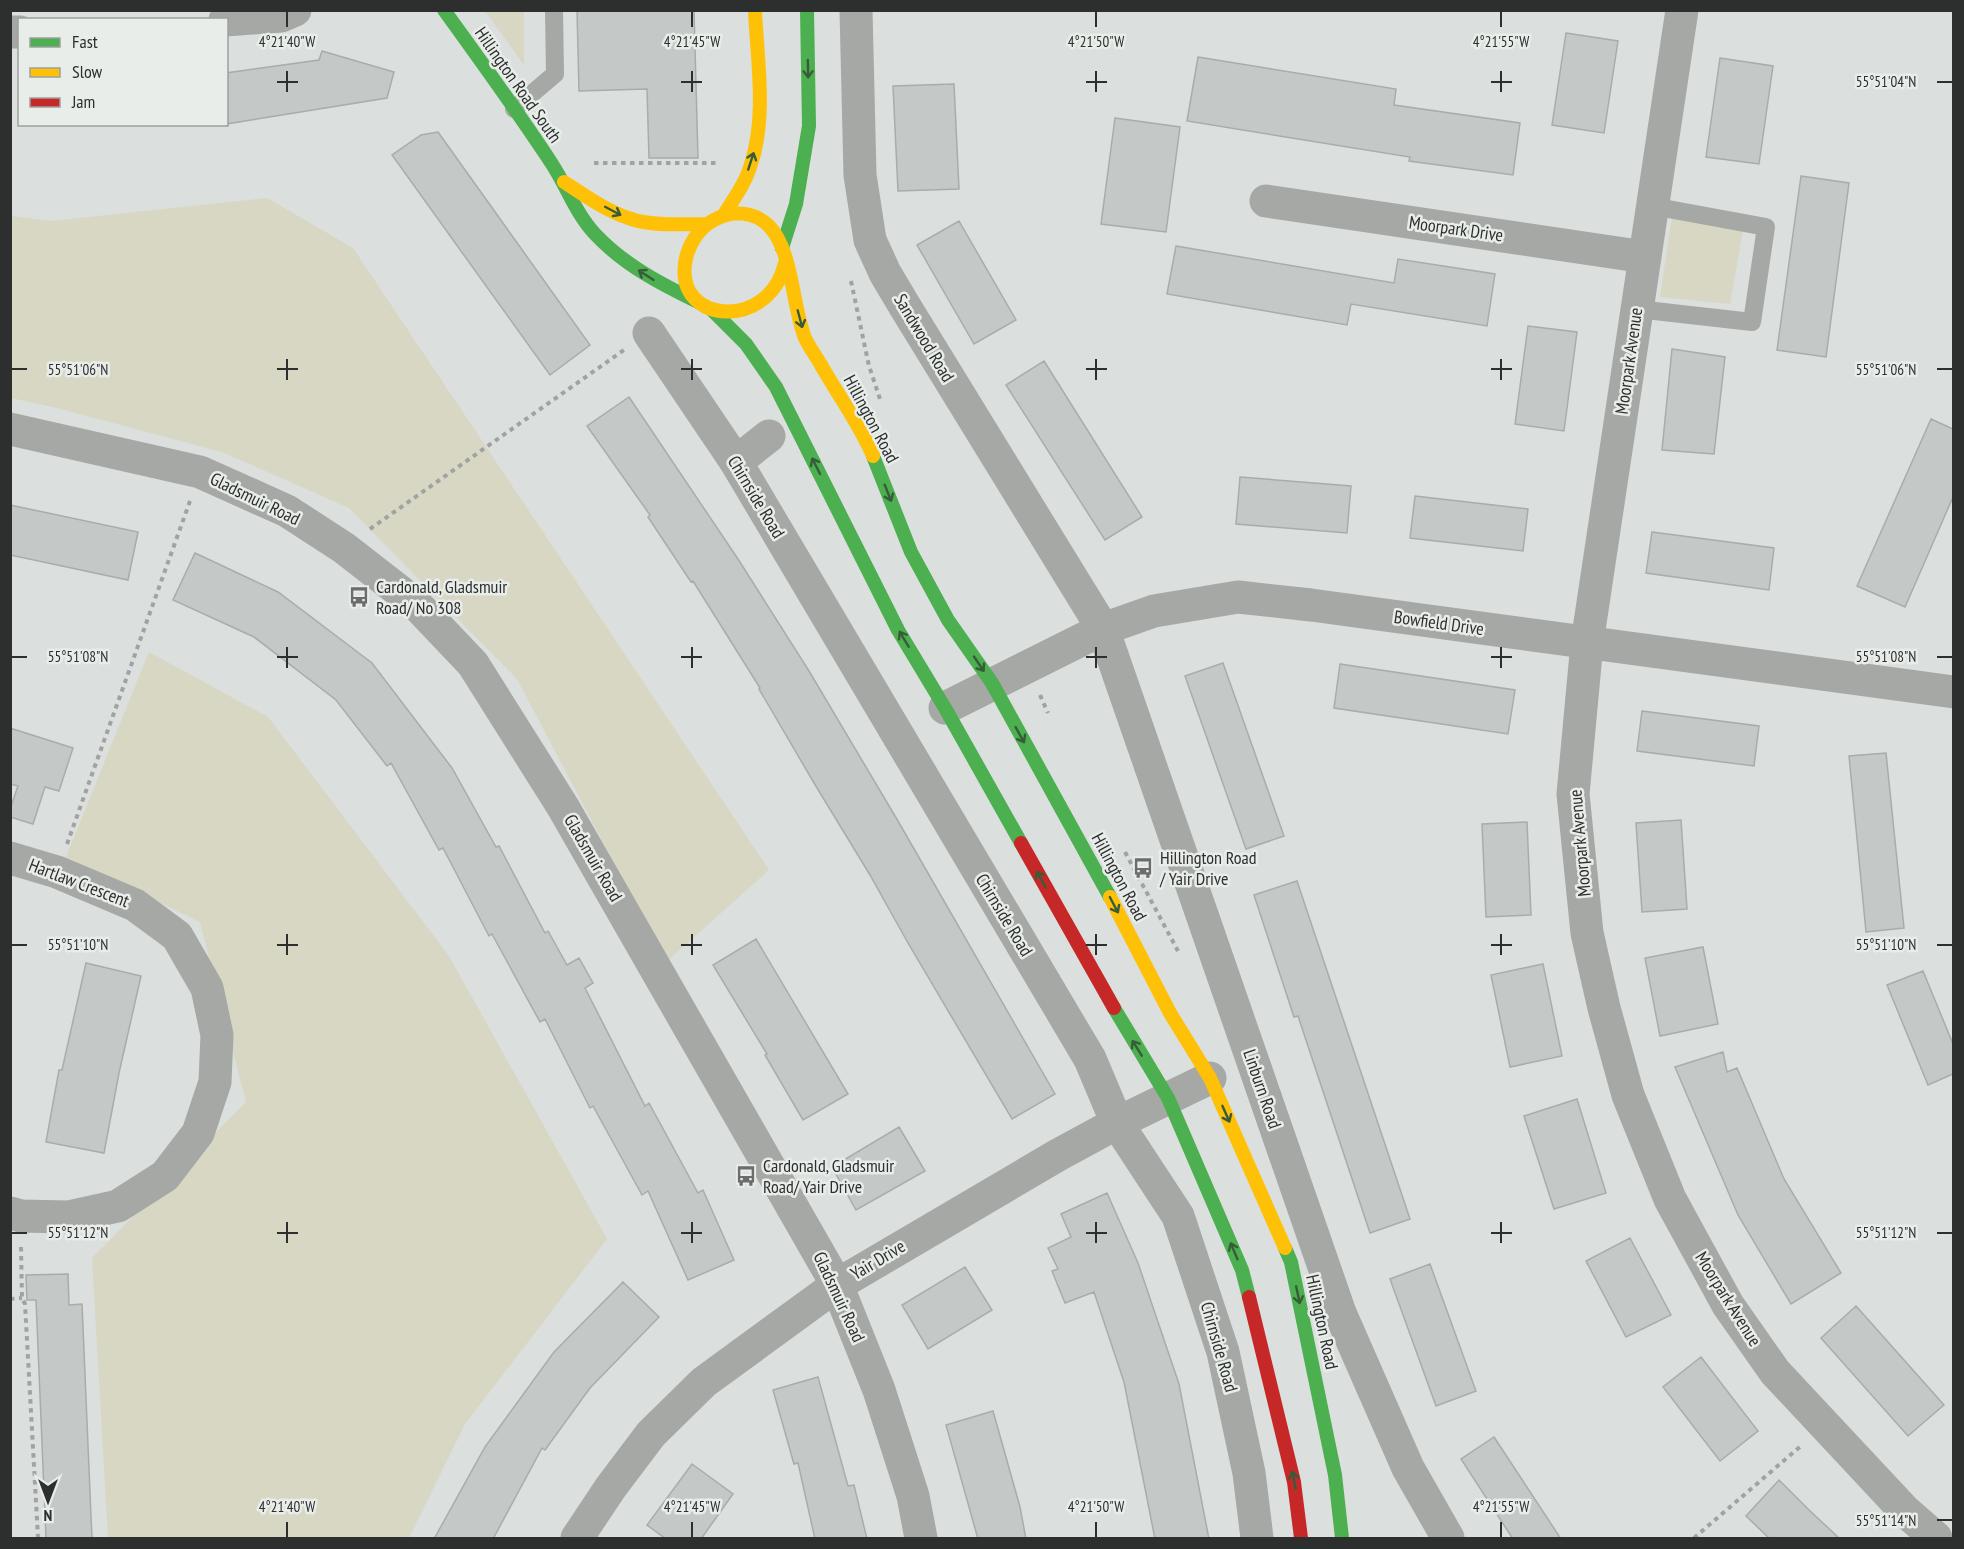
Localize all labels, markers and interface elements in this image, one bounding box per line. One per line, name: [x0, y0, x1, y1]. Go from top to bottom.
legend: [18, 18, 228, 126]
street label: Hillington Road South: [470, 22, 567, 147]
text: Fast: [72, 30, 98, 53]
text: 4°21'40"W: [259, 32, 315, 51]
text: 4°21'45"W: [664, 32, 720, 51]
text: 4°21'50"W: [1068, 32, 1124, 51]
text: 4°21'55"W: [1473, 32, 1529, 51]
one-way arrow: [802, 58, 814, 78]
text: Slow: [72, 60, 103, 83]
text: 55°51'04"N: [1856, 72, 1916, 91]
text: Jam: [71, 90, 95, 113]
one-way arrow: [747, 152, 758, 171]
one-way arrow: [603, 206, 621, 217]
street label: Moorpark Drive: [1407, 211, 1505, 247]
one-way arrow: [638, 269, 655, 281]
street label: Sandwood Road: [889, 289, 960, 386]
street label: Moorpark Avenue: [1610, 306, 1647, 416]
one-way arrow: [795, 310, 807, 329]
text: 55°51'06"N: [48, 360, 108, 379]
text: 55°51'06"N: [1856, 360, 1916, 379]
street label: Hillington Road: [839, 371, 904, 467]
street label: Chirnside Road: [723, 451, 790, 542]
one-way arrow: [810, 457, 821, 475]
street label: Gladsmuir Road: [207, 467, 304, 530]
one-way arrow: [883, 483, 894, 501]
place label: Cardonald, Gladsmuir Road/ No 308: [376, 575, 507, 619]
bus stop icon: Cardonald, Gladsmuir Road/ No 308: [347, 585, 371, 609]
street label: Bowfield Drive: [1393, 605, 1485, 640]
one-way arrow: [898, 631, 909, 649]
text: 55°51'08"N: [48, 647, 108, 666]
text: 55°51'08"N: [1856, 647, 1916, 666]
one-way arrow: [973, 656, 985, 672]
one-way arrow: [1015, 725, 1026, 743]
street label: Moorpark Avenue: [1563, 789, 1596, 898]
street label: Gladsmuir Road: [559, 810, 628, 906]
street label: Hillington Road: [1087, 829, 1152, 925]
place label: Hillington Road / Yair Drive: [1159, 846, 1257, 890]
street label: Hartlaw Crescent: [26, 853, 133, 912]
bus stop icon: Hillington Road / Yair Drive: [1131, 856, 1155, 880]
street label: Chirnside Road: [971, 869, 1038, 960]
one-way arrow: [1035, 871, 1047, 888]
one-way arrow: [1109, 896, 1120, 914]
text: 55°51'10"N: [48, 935, 108, 954]
text: 55°51'10"N: [1856, 935, 1916, 954]
one-way arrow: [1131, 1040, 1143, 1057]
street label: Linburn Road: [1238, 1046, 1287, 1131]
one-way arrow: [1221, 1104, 1232, 1123]
place label: Cardonald, Gladsmuir Road/ Yair Drive: [763, 1154, 894, 1198]
bus stop icon: Cardonald, Gladsmuir Road/ Yair Drive: [734, 1164, 758, 1188]
text: 55°51'12"N: [48, 1223, 108, 1242]
text: 55°51'12"N: [1856, 1223, 1916, 1242]
street label: Yair Drive: [846, 1234, 909, 1285]
one-way arrow: [1228, 1243, 1239, 1261]
street label: Moorpark Avenue: [1690, 1247, 1767, 1350]
street label: Gladsmuir Road: [809, 1248, 870, 1346]
street label: Hillington Road: [1301, 1272, 1344, 1372]
one-way arrow: [1292, 1285, 1304, 1304]
street label: Chirnside Road: [1196, 1299, 1243, 1395]
north arrow: [18, 1471, 78, 1531]
one-way arrow: [1288, 1471, 1299, 1491]
text: 4°21'40"W: [259, 1497, 315, 1516]
text: 4°21'45"W: [664, 1497, 720, 1516]
text: 4°21'50"W: [1068, 1497, 1124, 1516]
text: 4°21'55"W: [1473, 1497, 1529, 1516]
text: N: [44, 1506, 52, 1526]
text: 55°51'14"N: [1856, 1511, 1916, 1530]

